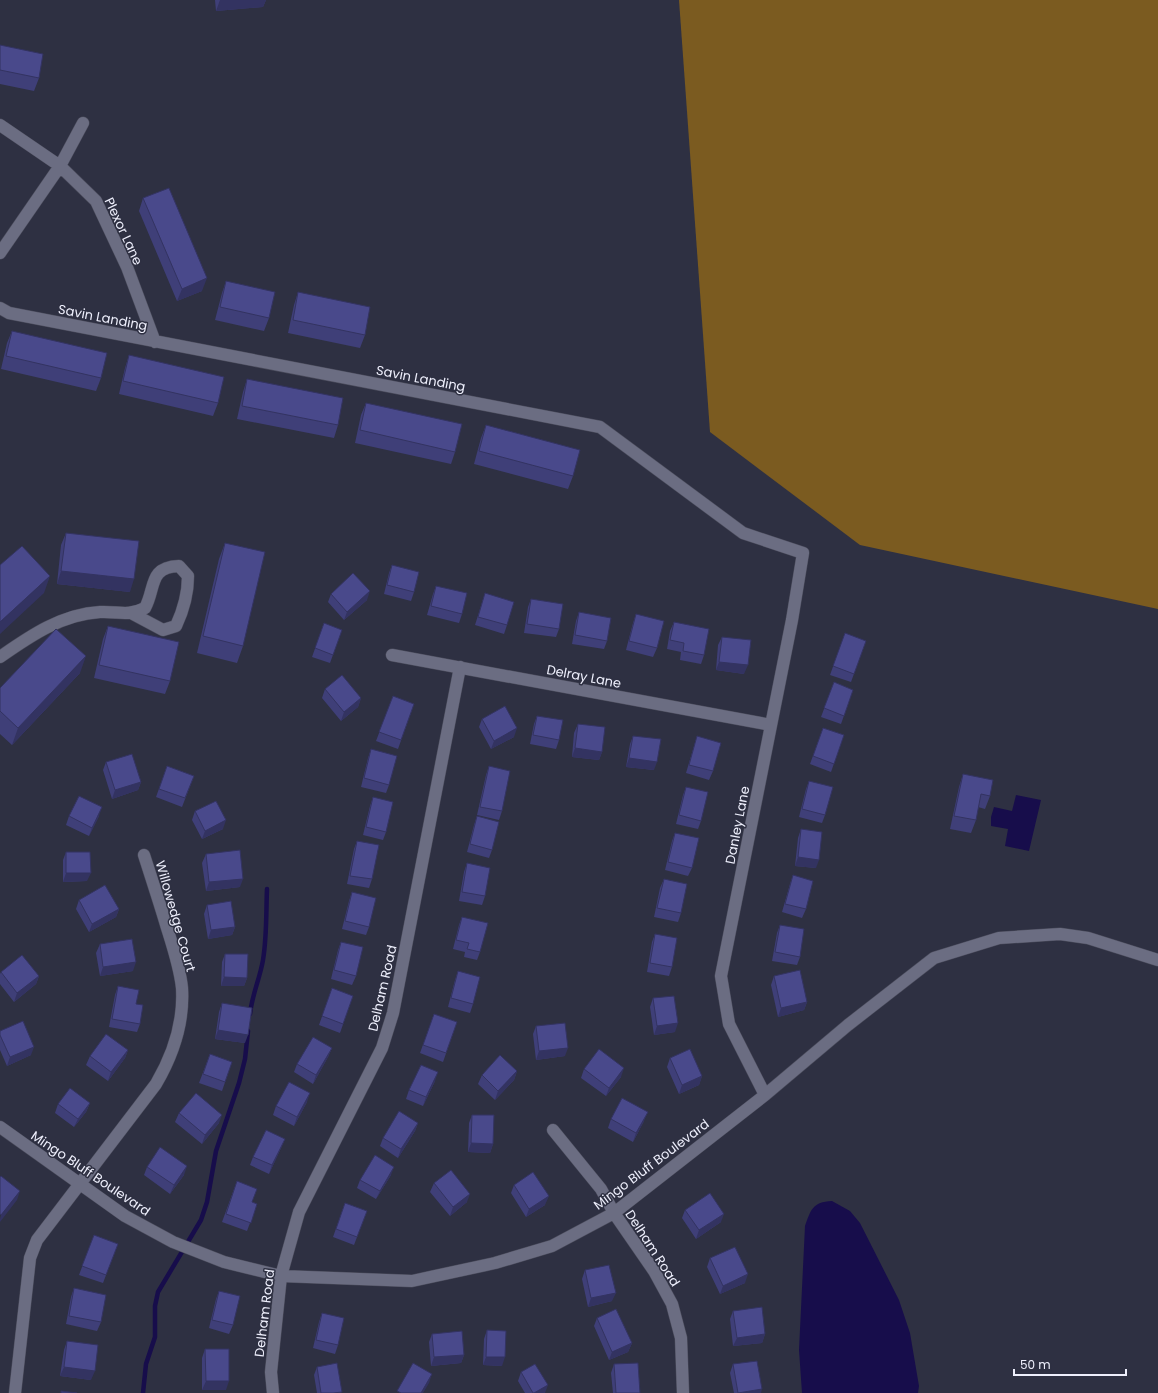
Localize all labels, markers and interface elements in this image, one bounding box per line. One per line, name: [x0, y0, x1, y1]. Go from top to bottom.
street label: Plexor Lane: [100, 194, 147, 268]
street label: Savin Landing: [57, 300, 149, 335]
street label: Savin Landing: [375, 361, 467, 396]
street label: Delray Lane: [545, 660, 623, 693]
street label: Danley Lane: [721, 784, 754, 866]
street label: Willowedge Court: [151, 858, 201, 974]
street label: Delham Road: [363, 943, 402, 1033]
street label: Mingo Bluff Boulevard: [590, 1115, 713, 1214]
street label: Mingo Bluff Boulevard: [27, 1126, 154, 1221]
street label: Delham Road: [621, 1206, 685, 1290]
street label: Delham Road: [250, 1268, 279, 1358]
scale bar: [1014, 1351, 1126, 1377]
text: 50 m: [1020, 1356, 1051, 1373]

